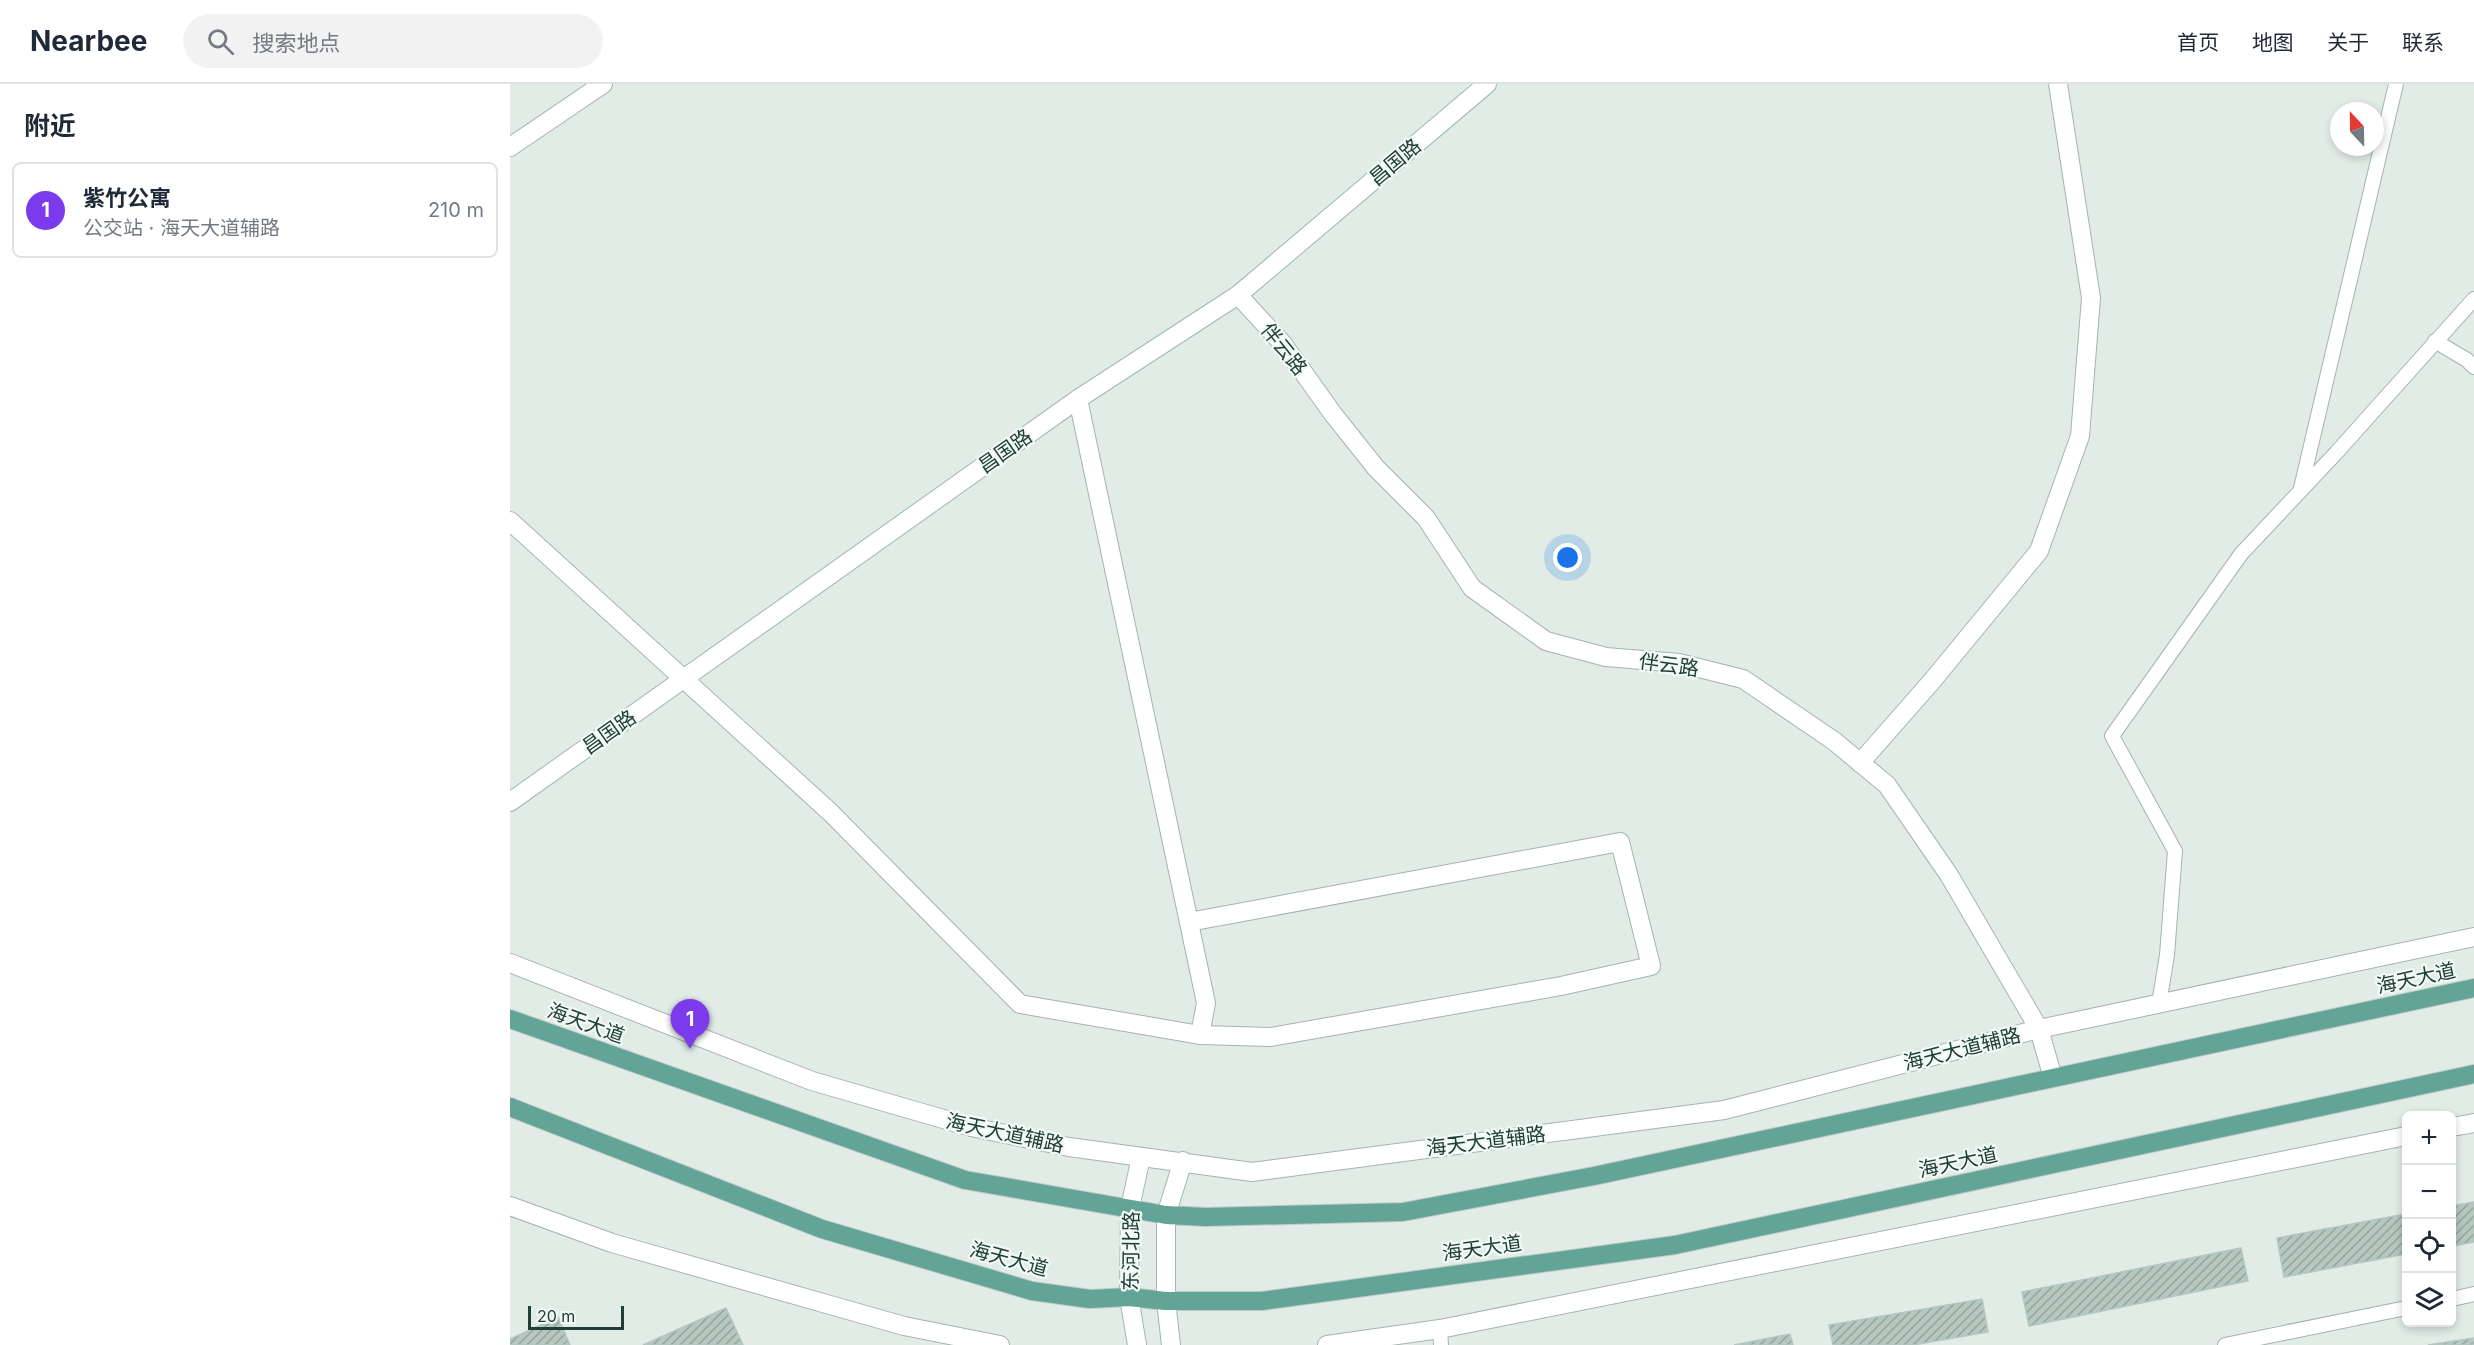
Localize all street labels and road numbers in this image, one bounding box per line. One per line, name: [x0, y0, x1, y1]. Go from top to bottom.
street label: 昌国路: [1364, 134, 1426, 190]
street label: 伴云路: [1256, 318, 1312, 380]
street label: 昌国路: [974, 424, 1036, 478]
street label: 伴云路: [1638, 649, 1700, 681]
street label: 昌国路: [578, 705, 640, 759]
street label: 海天大道: [2374, 958, 2458, 998]
street label: 海天大道: [544, 998, 628, 1048]
street label: 海天大道辅路: [1901, 1023, 2023, 1075]
street label: 海天大道辅路: [944, 1109, 1066, 1157]
street label: 海天大道辅路: [1425, 1122, 1547, 1160]
street label: 海天大道: [1916, 1142, 2000, 1182]
street label: 东河北路: [1118, 1211, 1144, 1291]
street label: 海天大道: [1441, 1231, 1523, 1265]
street label: 海天大道: [967, 1237, 1051, 1281]

